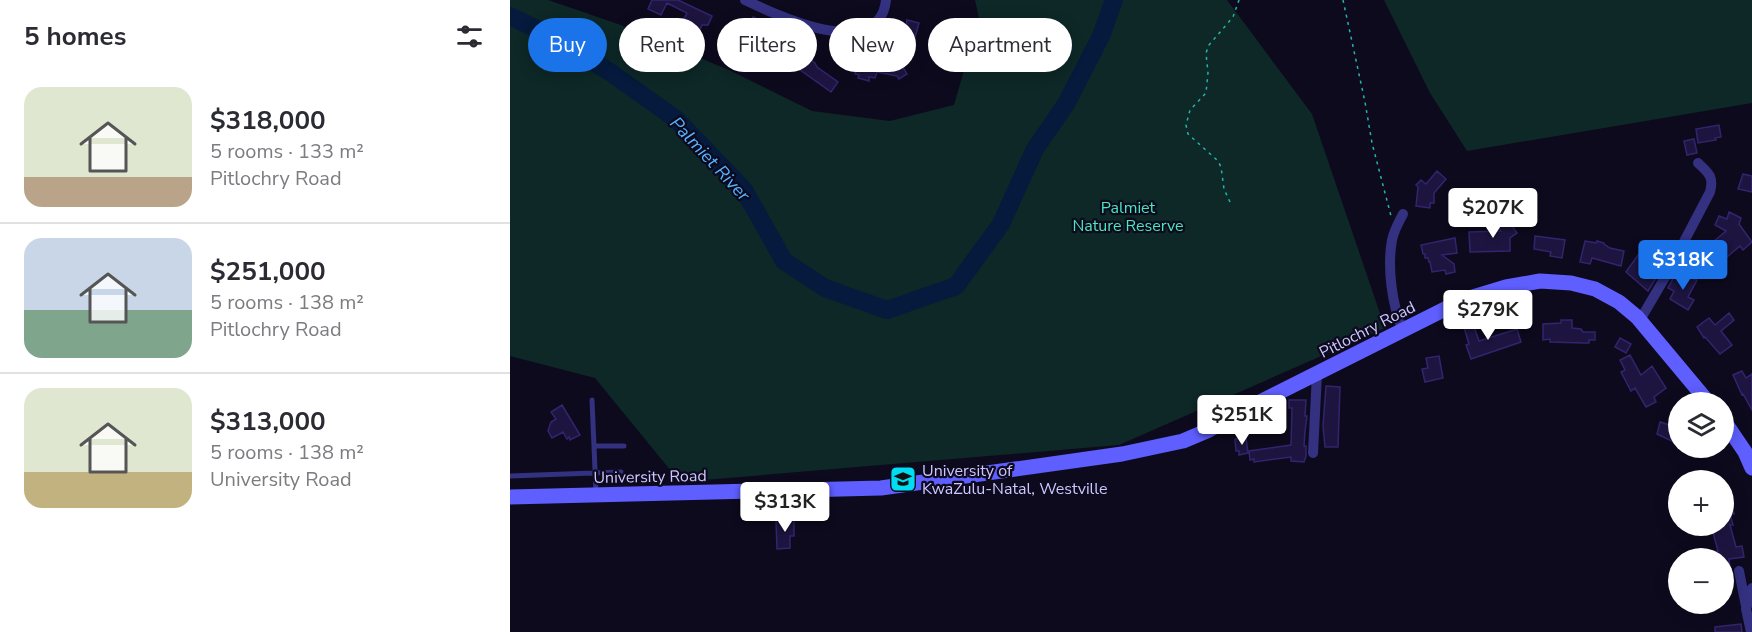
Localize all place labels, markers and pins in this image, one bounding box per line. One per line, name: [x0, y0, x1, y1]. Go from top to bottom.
pin: $207K: [1451, 188, 1535, 239]
pin: $318K: [1641, 240, 1725, 291]
pin: $279K: [1446, 290, 1530, 341]
pin: $251K: [1200, 395, 1284, 446]
place label: University of KwaZulu-Natal, Westville: [922, 460, 1108, 500]
school or university icon: University of KwaZulu-Natal, Westville: [888, 464, 918, 494]
pin: $313K: [743, 482, 827, 533]

